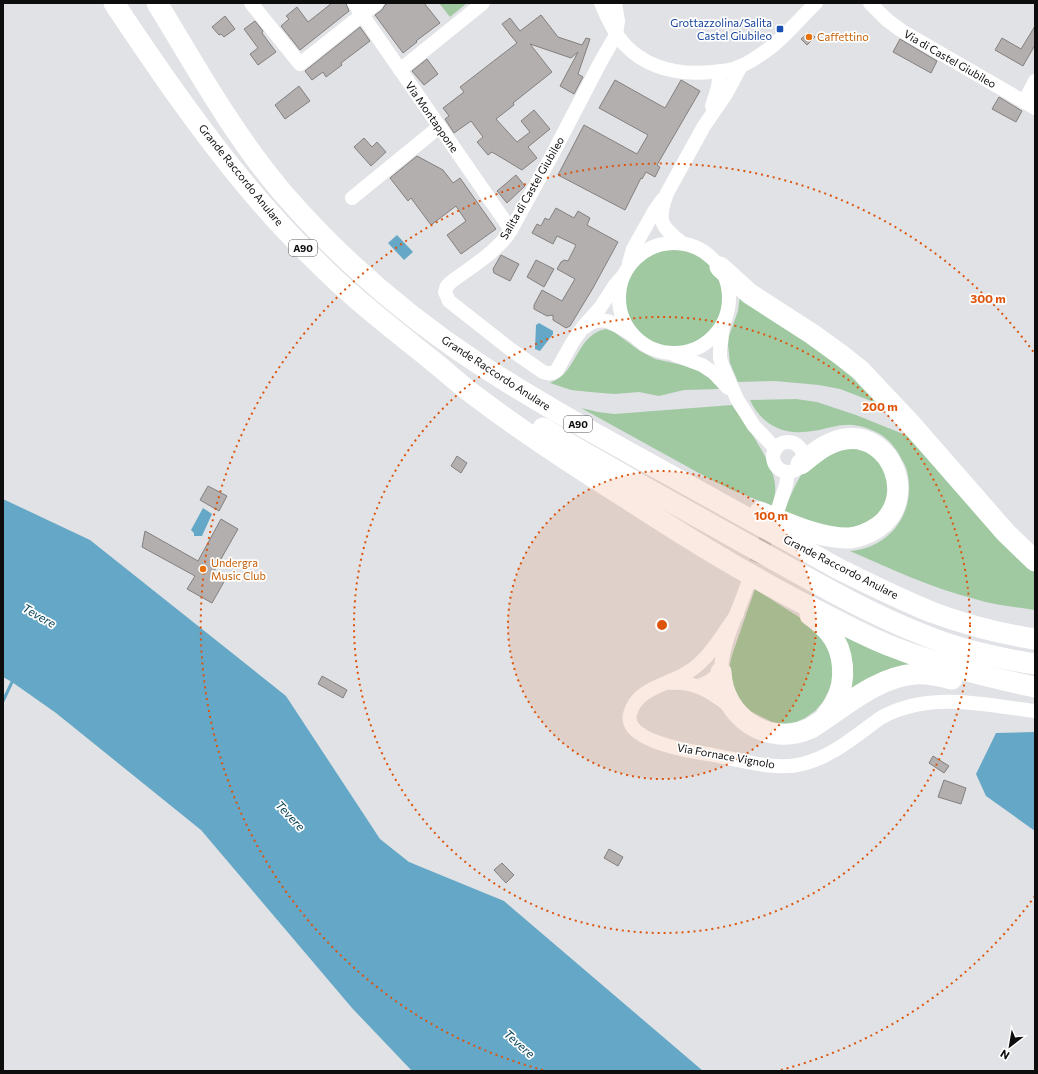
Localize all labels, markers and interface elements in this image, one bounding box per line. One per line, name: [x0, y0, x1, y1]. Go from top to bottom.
place label: Grottazzolina/Salita Castel Giubileo: [670, 16, 772, 42]
marker: Grottazzolina/Salita Castel Giubileo: [775, 24, 785, 34]
street label: Via di Castel Giubileo: [902, 27, 999, 91]
place label: Caffettino: [817, 30, 869, 43]
marker: Caffettino: [804, 32, 814, 42]
street label: Via Montappone: [403, 79, 462, 155]
street label: Grande Raccordo Anulare: [196, 121, 287, 228]
street label: Salita di Castel Giubileo: [497, 134, 567, 241]
road number: A90: [289, 240, 317, 256]
text: 300 m: [970, 291, 1006, 305]
street label: Grande Raccordo Anulare: [439, 333, 553, 413]
text: 200 m: [862, 399, 898, 413]
road number: A90: [564, 416, 592, 432]
text: 100 m: [754, 508, 788, 522]
street label: Grande Raccordo Anulare: [782, 532, 901, 601]
place label: Undergra Music Club: [211, 556, 266, 582]
marker: Undergra Music Club: [198, 564, 208, 574]
water label: Tevere: [20, 600, 59, 630]
centre of rings: [655, 618, 669, 632]
street label: Via Fornace Vignolo: [676, 740, 777, 771]
water label: Tevere: [273, 797, 309, 834]
water label: Tevere: [501, 1026, 538, 1061]
north arrow: [990, 1026, 1030, 1066]
text: N: [998, 1047, 1011, 1063]

